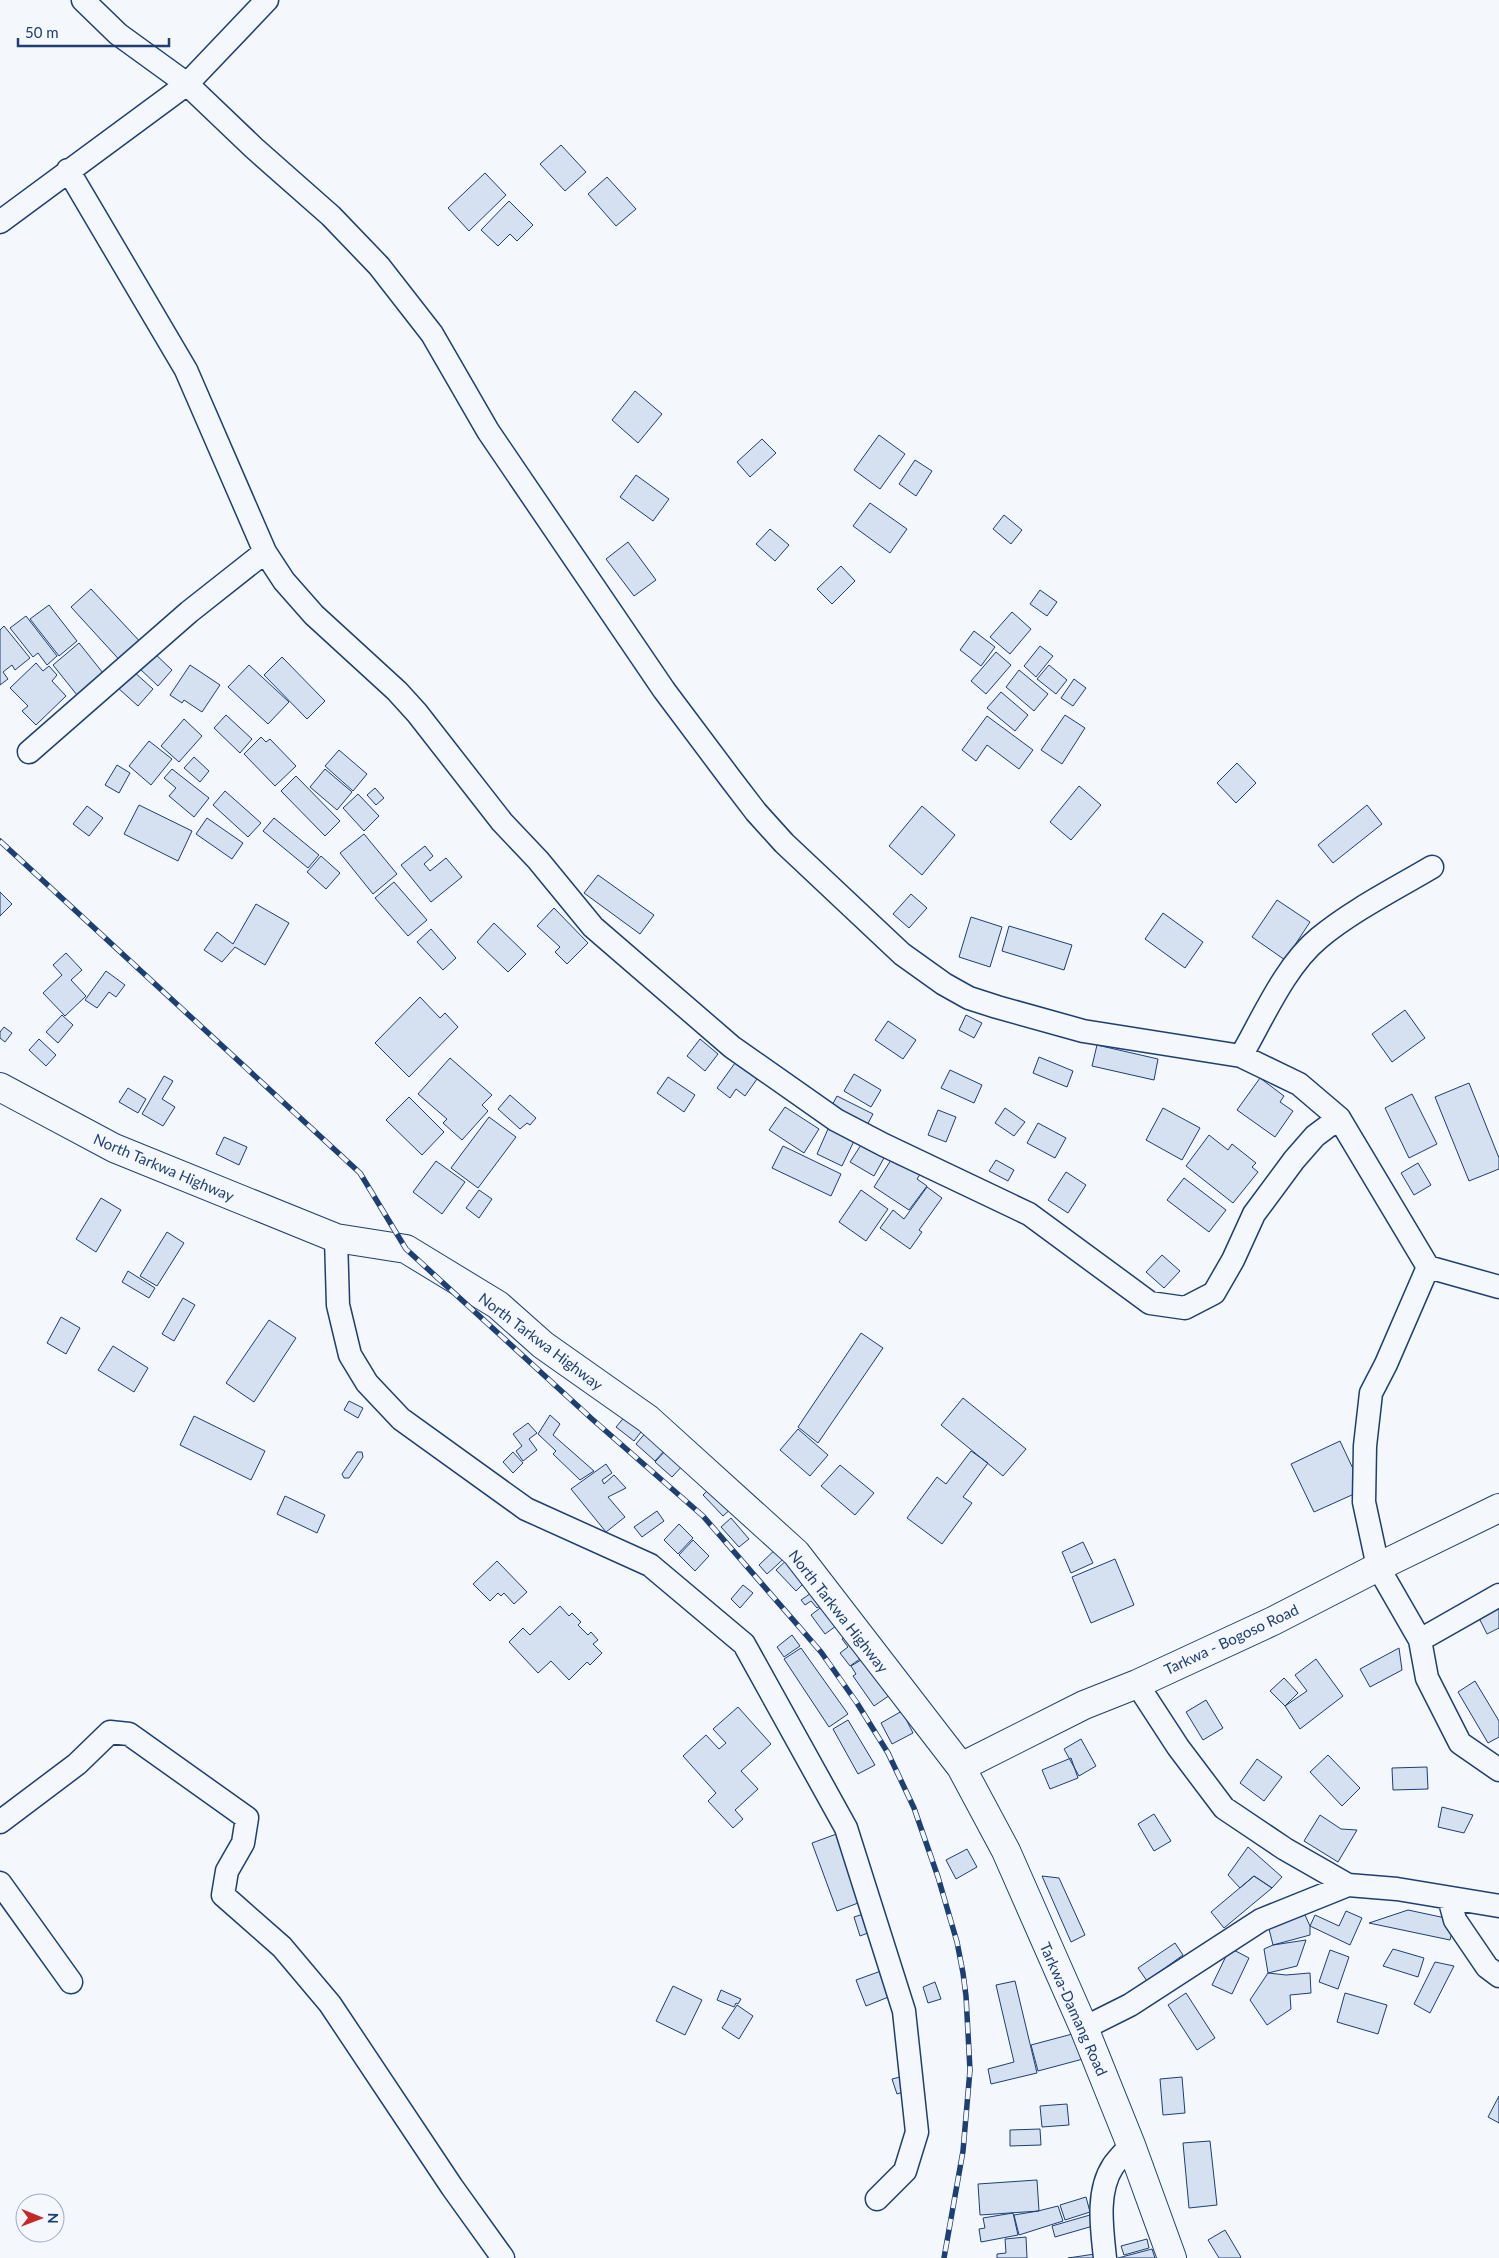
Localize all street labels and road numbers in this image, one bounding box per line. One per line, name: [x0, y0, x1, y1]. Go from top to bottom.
street label: North Tarkwa Highway: [91, 1129, 237, 1205]
street label: North Tarkwa Highway: [475, 1288, 607, 1394]
street label: North Tarkwa Highway: [785, 1546, 893, 1676]
street label: Tarkwa - Bogoso Road: [1161, 1600, 1301, 1678]
street label: Tarkwa-Damang Road: [1036, 1939, 1112, 2079]

